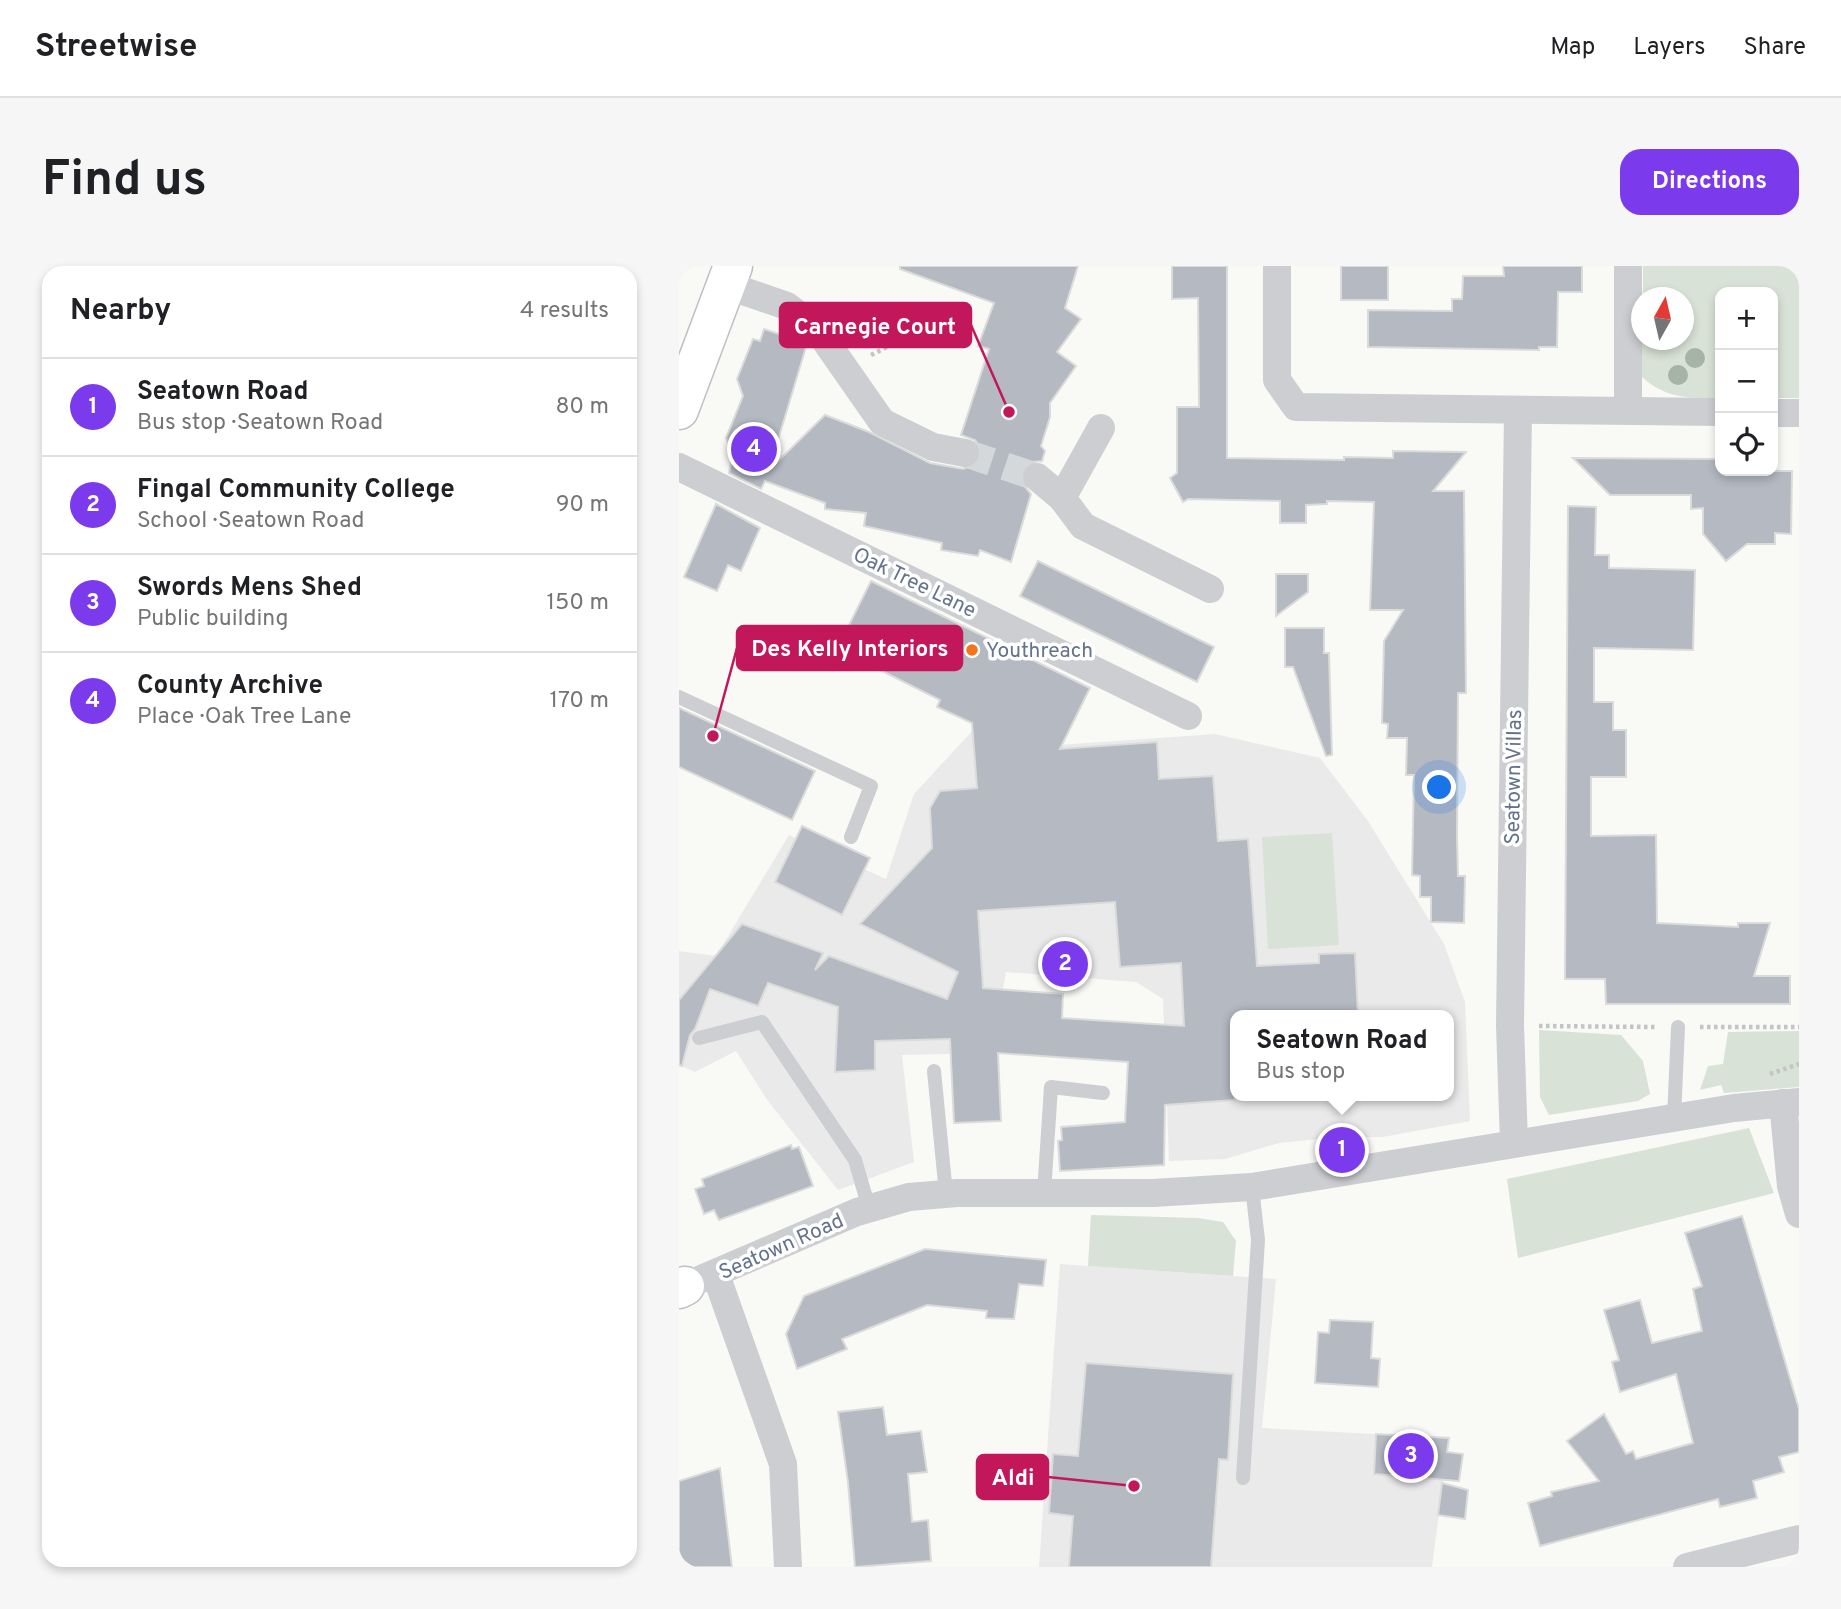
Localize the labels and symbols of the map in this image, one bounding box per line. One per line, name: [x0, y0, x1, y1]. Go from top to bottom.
north arrow: [1631, 287, 1694, 350]
callout: Carnegie Court: [780, 303, 971, 347]
text: Carnegie Court: [794, 314, 956, 343]
pin: 4: [731, 423, 777, 475]
street label: Oak Tree Lane: [848, 542, 980, 625]
callout: Des Kelly Interiors: [737, 626, 962, 670]
text: Des Kelly Interiors: [751, 636, 949, 665]
place label: Youthreach: [986, 638, 1093, 665]
marker: Youthreach: [964, 642, 980, 658]
street label: Seatown Villas: [1500, 709, 1529, 845]
your location: [1422, 770, 1456, 804]
pin: 2: [1042, 938, 1088, 990]
pin: 1: [1319, 1124, 1365, 1176]
street label: Seatown Road: [715, 1208, 848, 1287]
pin: 3: [1388, 1430, 1434, 1482]
callout: Aldi: [977, 1455, 1048, 1499]
text: Aldi: [992, 1465, 1034, 1494]

